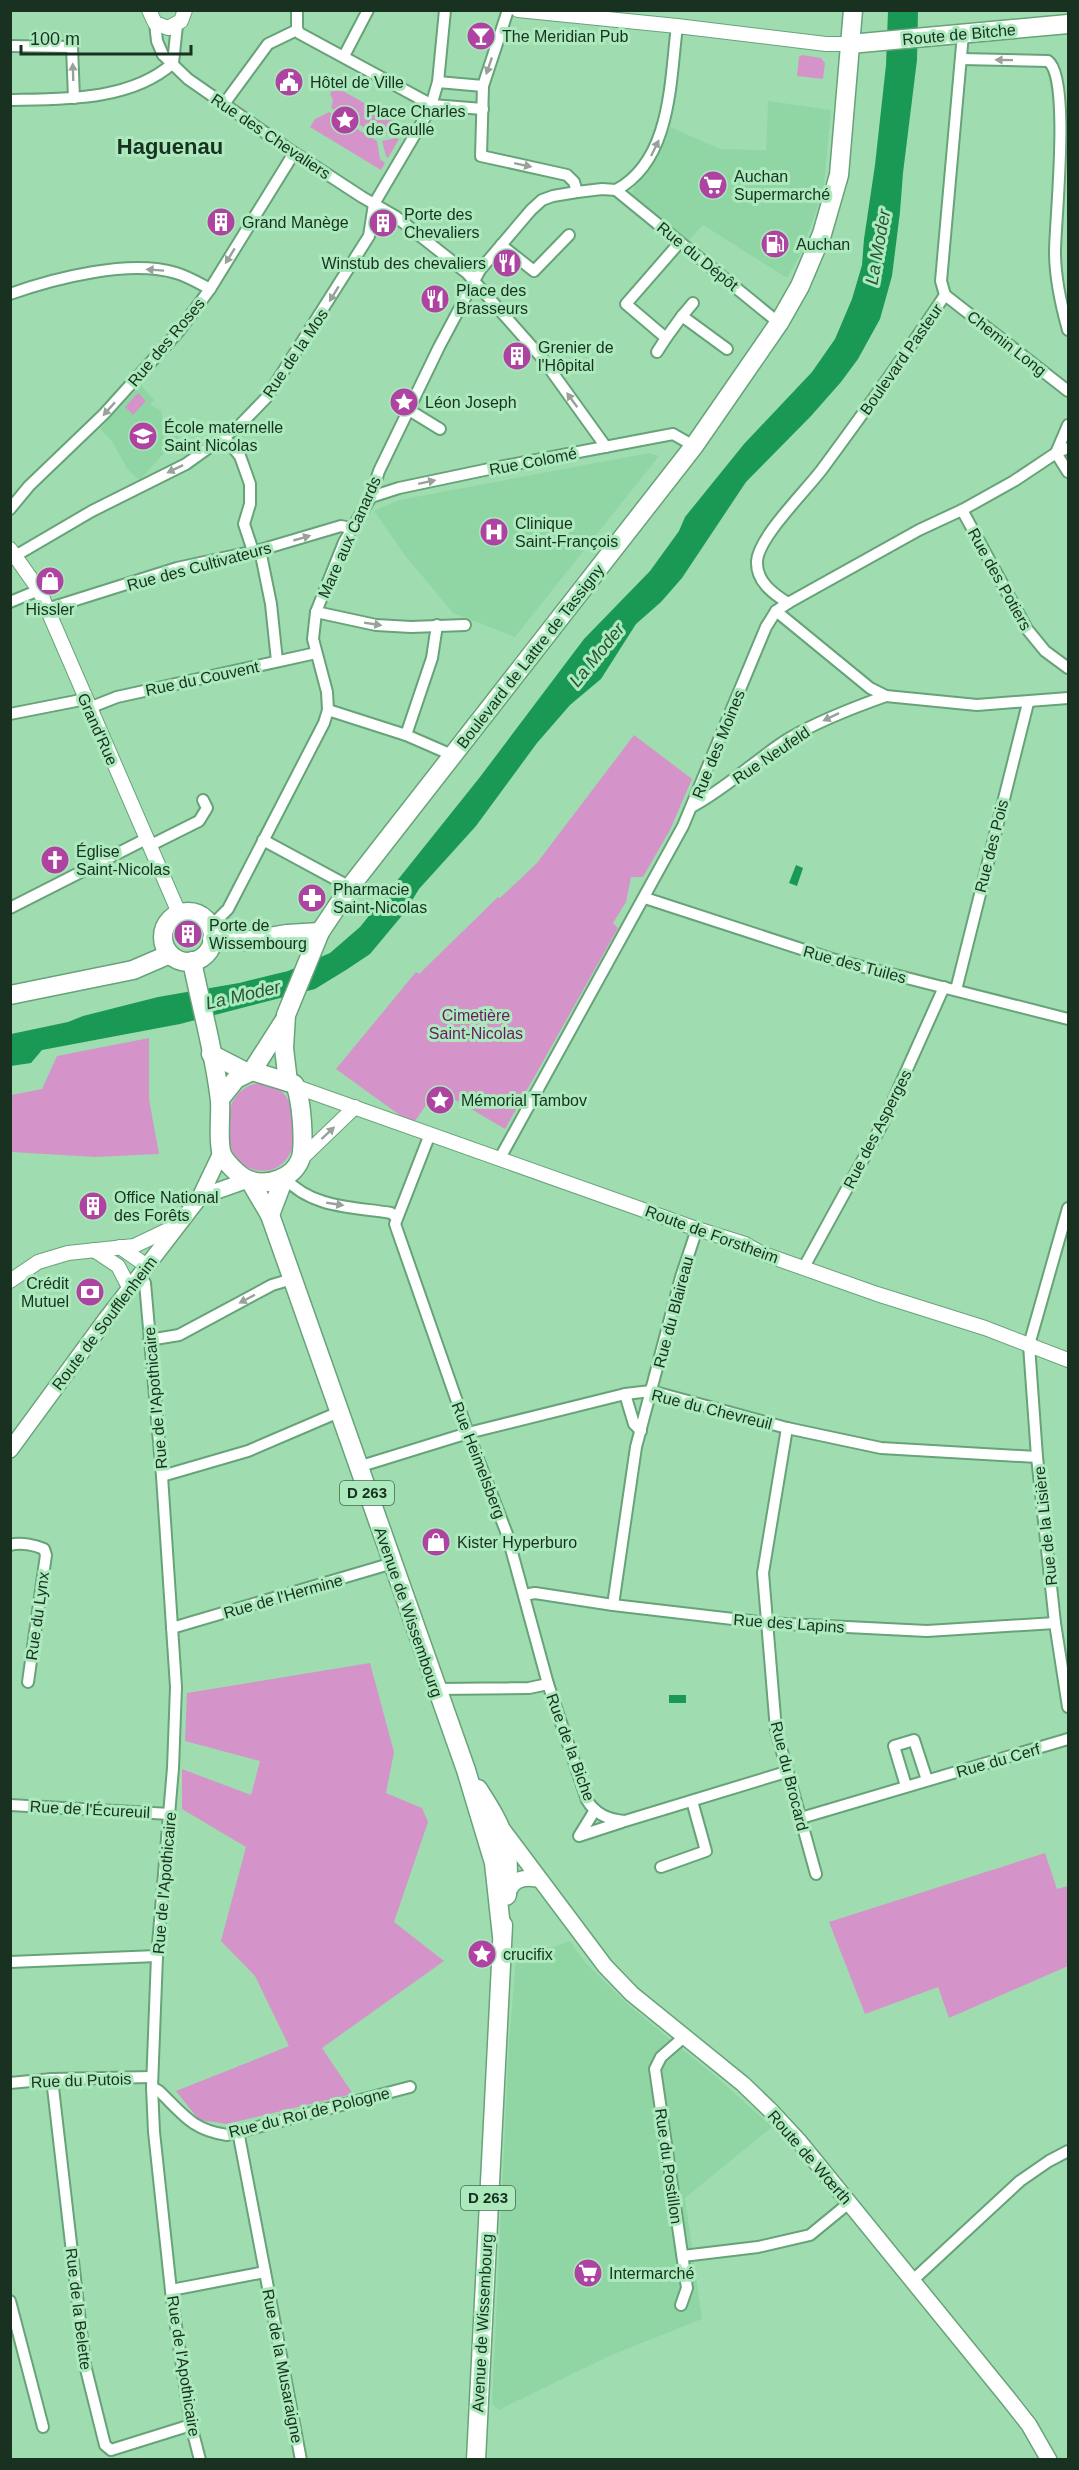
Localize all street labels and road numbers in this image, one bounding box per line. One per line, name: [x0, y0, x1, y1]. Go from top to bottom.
street label: Route de Bitche: [902, 21, 1017, 48]
street label: Rue des Chevaliers: [208, 90, 333, 182]
street label: Rue du Dépôt: [654, 219, 742, 294]
street label: Rue des Roses: [125, 295, 208, 390]
street label: Boulevard Pasteur: [857, 300, 947, 418]
street label: Rue de la Mos: [260, 306, 331, 401]
street label: Chemin Long: [964, 307, 1049, 379]
street label: Rue Colomé: [488, 445, 578, 478]
street label: Mare aux Canards: [315, 474, 384, 601]
street label: Rue des Potiers: [965, 525, 1035, 633]
street label: Rue des Cultivateurs: [125, 539, 273, 594]
street label: Boulevard de Lattre de Tassigny: [453, 561, 607, 751]
street label: Rue du Couvent: [144, 658, 261, 699]
street label: Rue des Moines: [689, 687, 748, 801]
street label: Grand'Rue: [74, 691, 121, 768]
street label: Rue Neufeld: [730, 723, 813, 787]
street label: Rue des Pois: [972, 798, 1011, 894]
street label: Rue des Tuiles: [802, 943, 908, 986]
street label: Rue des Asperges: [840, 1067, 915, 1191]
street label: Route de Forstheim: [643, 1202, 781, 1266]
street label: Route de Soufflenheim: [49, 1253, 160, 1393]
street label: Rue du Blaireau: [650, 1255, 697, 1370]
street label: Rue de l'Apothicaire: [141, 1326, 170, 1470]
street label: Rue du Chevreuil: [650, 1386, 774, 1433]
street label: Rue Heimelsberg: [448, 1399, 509, 1521]
street label: Rue de la Lisière: [1031, 1465, 1060, 1587]
road number: D 263: [340, 1481, 394, 1505]
street label: Avenue de Wissembourg: [371, 1525, 446, 1699]
street label: Rue du Lynx: [23, 1571, 52, 1661]
street label: Rue de l'Hermine: [222, 1571, 345, 1622]
street label: Rue des Lapins: [733, 1611, 845, 1636]
street label: Rue de la Biche: [543, 1691, 598, 1803]
street label: Rue du Brocard: [768, 1720, 811, 1833]
street label: Rue du Cerf: [954, 1740, 1042, 1781]
street label: Rue de l'Écureuil: [29, 1797, 151, 1821]
street label: Rue de l'Apothicaire: [150, 1811, 179, 1955]
street label: Rue du Putois: [30, 2070, 132, 2091]
street label: Rue du Roi de Pologne: [227, 2084, 392, 2141]
street label: Rue du Postillon: [652, 2107, 685, 2225]
street label: Route de Wœrth: [764, 2107, 855, 2208]
road number: D 263: [461, 2186, 515, 2210]
street label: Avenue de Wissembourg: [469, 2233, 496, 2413]
street label: Rue de la Belette: [63, 2247, 94, 2371]
street label: Rue de la Musaraigne: [259, 2288, 306, 2445]
street label: Rue de l'Apothicaire: [164, 2294, 203, 2438]

